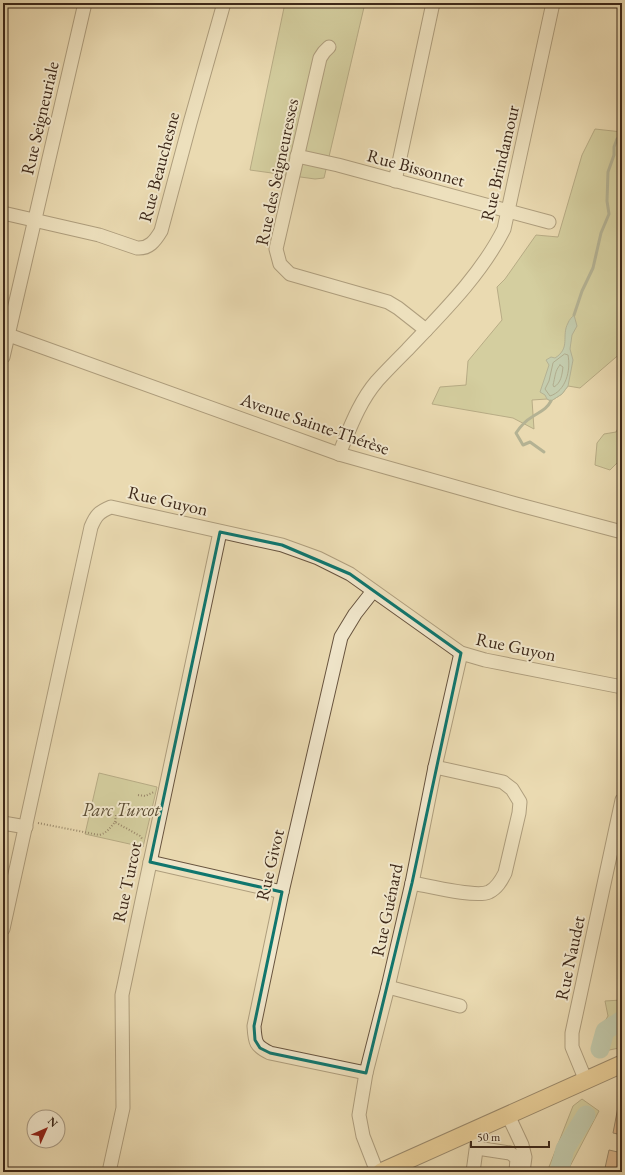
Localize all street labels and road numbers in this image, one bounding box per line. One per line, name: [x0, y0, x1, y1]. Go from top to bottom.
street label: Rue Seigneuriale: [15, 59, 64, 177]
street label: Rue des Seigneuresses: [250, 96, 303, 247]
street label: Rue Brindamour: [475, 103, 524, 223]
street label: Rue Beauchesne: [133, 109, 184, 224]
street label: Rue Bissonnet: [365, 143, 468, 192]
street label: Avenue Sainte-Thérèse: [237, 387, 392, 460]
street label: Rue Guyon: [126, 480, 211, 521]
street label: Rue Guyon: [474, 627, 559, 666]
street label: Rue Givot: [250, 827, 289, 903]
street label: Rue Turcot: [107, 839, 146, 924]
street label: Rue Guénard: [365, 860, 408, 958]
street label: Rue Naudet: [549, 913, 590, 1002]

